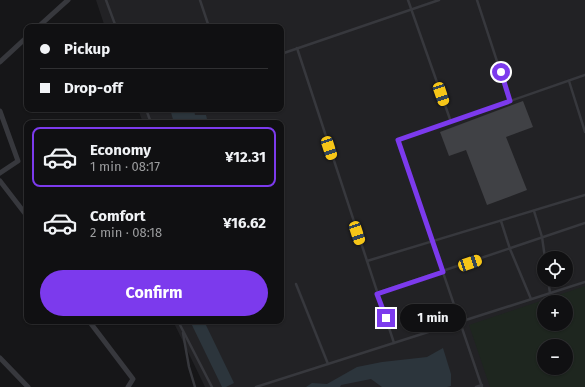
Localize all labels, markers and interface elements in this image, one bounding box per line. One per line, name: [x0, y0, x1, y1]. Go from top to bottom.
text: Pickup: [64, 40, 110, 58]
route start: [492, 63, 510, 81]
text: Drop-off: [64, 79, 123, 97]
car: [431, 81, 451, 107]
car: [320, 135, 338, 161]
icon: car: [42, 139, 78, 175]
text: Economy: [90, 141, 151, 159]
text: ¥12.31: [225, 148, 266, 166]
text: 1 min · 08:17: [90, 159, 160, 174]
icon: car: [42, 205, 78, 241]
text: Comfort: [90, 207, 146, 225]
text: ¥16.62: [223, 214, 266, 232]
car: [348, 220, 366, 246]
text: 2 min · 08:18: [90, 225, 162, 240]
map controls: [537, 251, 573, 375]
button: locate: [537, 251, 573, 287]
car: [457, 253, 483, 273]
button: Confirm: [40, 270, 268, 316]
button: +: [537, 295, 573, 331]
callout: 1 min: [400, 304, 466, 332]
route end: [377, 309, 395, 327]
text: 1 min: [417, 310, 449, 325]
button: −: [537, 339, 573, 375]

